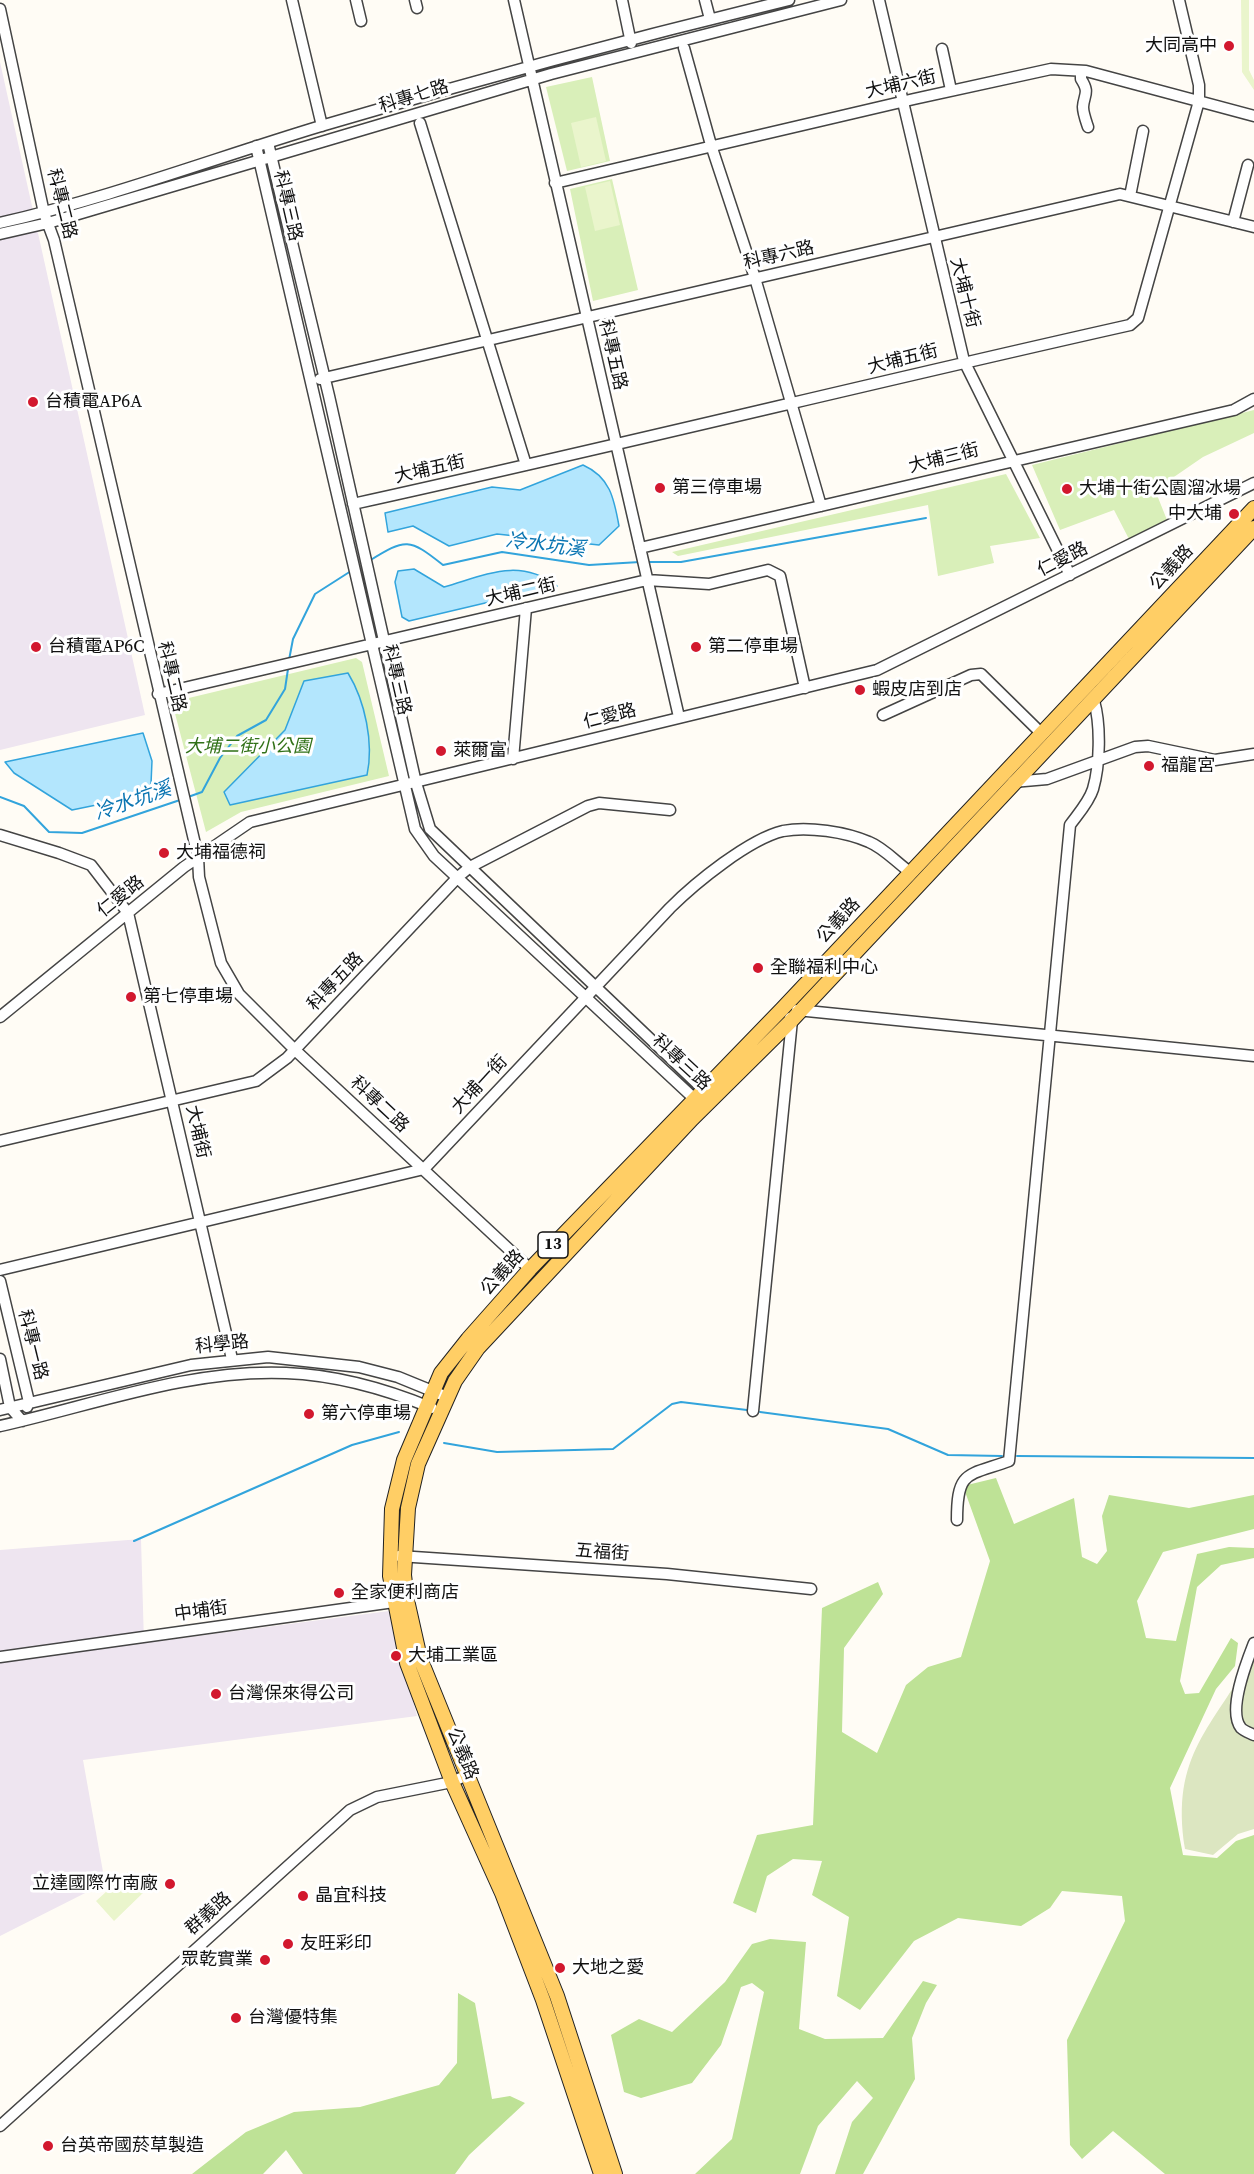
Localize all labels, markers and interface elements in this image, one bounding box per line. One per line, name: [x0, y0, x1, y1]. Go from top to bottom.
place label: 大同高中: [1145, 35, 1217, 57]
marker: 大同高中: [1222, 39, 1236, 53]
street label: 大埔六街: [863, 66, 939, 104]
street label: 科專七路: [376, 76, 452, 118]
street label: 科專二路: [42, 166, 80, 242]
street label: 科專三路: [268, 168, 306, 244]
street label: 科專六路: [741, 237, 817, 275]
street label: 大埔十街: [945, 255, 983, 331]
street label: 科專五路: [593, 317, 631, 393]
street label: 大埔五街: [865, 341, 941, 379]
place label: 台積電AP6A: [45, 391, 142, 413]
marker: 台積電AP6A: [26, 395, 40, 409]
street label: 大埔三街: [906, 440, 982, 478]
street label: 大埔五街: [392, 451, 468, 489]
place label: 第三停車場: [672, 477, 762, 499]
place label: 大埔十街公園溜冰場: [1079, 478, 1241, 500]
marker: 第三停車場: [653, 481, 667, 495]
marker: 大埔十街公園溜冰場: [1060, 482, 1074, 496]
place label: 中大埔: [1168, 503, 1222, 525]
marker: 中大埔: [1227, 507, 1241, 521]
water label: 冷水坑溪: [504, 529, 586, 563]
street label: 仁愛路: [1034, 538, 1092, 582]
street label: 公義路: [1146, 541, 1198, 595]
street label: 大埔二街: [483, 574, 559, 612]
place label: 台積電AP6C: [48, 636, 145, 658]
place label: 第二停車場: [708, 636, 798, 658]
street label: 科專二路: [152, 639, 190, 715]
marker: 台積電AP6C: [29, 640, 43, 654]
marker: 第二停車場: [689, 640, 703, 654]
street label: 科專三路: [377, 642, 415, 718]
place label: 蝦皮店到店: [872, 679, 962, 701]
marker: 蝦皮店到店: [853, 683, 867, 697]
street label: 仁愛路: [581, 700, 639, 734]
park label: 大埔二街小公園: [185, 736, 311, 758]
place label: 萊爾富: [453, 740, 507, 762]
marker: 萊爾富: [434, 744, 448, 758]
place label: 福龍宮: [1161, 755, 1215, 777]
marker: 福龍宮: [1142, 759, 1156, 773]
water label: 冷水坑溪: [91, 778, 175, 826]
place label: 大埔福德祠: [176, 842, 266, 864]
marker: 大埔福德祠: [157, 846, 171, 860]
street label: 仁愛路: [93, 872, 149, 922]
street label: 公義路: [813, 894, 865, 948]
street label: 科專五路: [304, 948, 368, 1016]
place label: 全聯福利中心: [770, 957, 878, 979]
marker: 全聯福利中心: [751, 961, 765, 975]
place label: 第七停車場: [143, 986, 233, 1008]
marker: 第七停車場: [124, 990, 138, 1004]
street label: 科專三路: [647, 1031, 715, 1095]
street label: 大埔一街: [448, 1051, 512, 1119]
street label: 科專二路: [345, 1073, 413, 1137]
street label: 大埔街: [180, 1103, 214, 1161]
road number: 13: [538, 1232, 568, 1258]
street label: 公義路: [477, 1246, 529, 1300]
street label: 科專一路: [13, 1307, 51, 1383]
street label: 科學路: [194, 1331, 250, 1359]
place label: 第六停車場: [321, 1403, 411, 1425]
marker: 第六停車場: [302, 1407, 316, 1421]
street label: 五福街: [574, 1540, 630, 1566]
place label: 全家便利商店: [351, 1582, 459, 1604]
marker: 全家便利商店: [332, 1586, 346, 1600]
street label: 中埔街: [173, 1598, 229, 1626]
place label: 大埔工業區: [408, 1645, 498, 1667]
marker: 大埔工業區: [389, 1649, 403, 1663]
place label: 台灣保來得公司: [228, 1683, 354, 1705]
marker: 台灣保來得公司: [209, 1687, 223, 1701]
street label: 公義路: [442, 1725, 482, 1783]
place label: 立達國際竹南廠: [32, 1873, 158, 1895]
marker: 立達國際竹南廠: [163, 1877, 177, 1891]
place label: 晶宜科技: [315, 1885, 387, 1907]
street label: 群義路: [182, 1888, 236, 1940]
marker: 晶宜科技: [296, 1889, 310, 1903]
place label: 友旺彩印: [300, 1933, 372, 1955]
marker: 友旺彩印: [281, 1937, 295, 1951]
place label: 眾乾實業: [181, 1949, 253, 1971]
marker: 眾乾實業: [258, 1953, 272, 1967]
place label: 大地之愛: [572, 1957, 644, 1979]
marker: 大地之愛: [553, 1961, 567, 1975]
place label: 台灣優特集: [248, 2007, 338, 2029]
marker: 台灣優特集: [229, 2011, 243, 2025]
place label: 台英帝國菸草製造: [60, 2135, 204, 2157]
marker: 台英帝國菸草製造: [41, 2139, 55, 2153]

